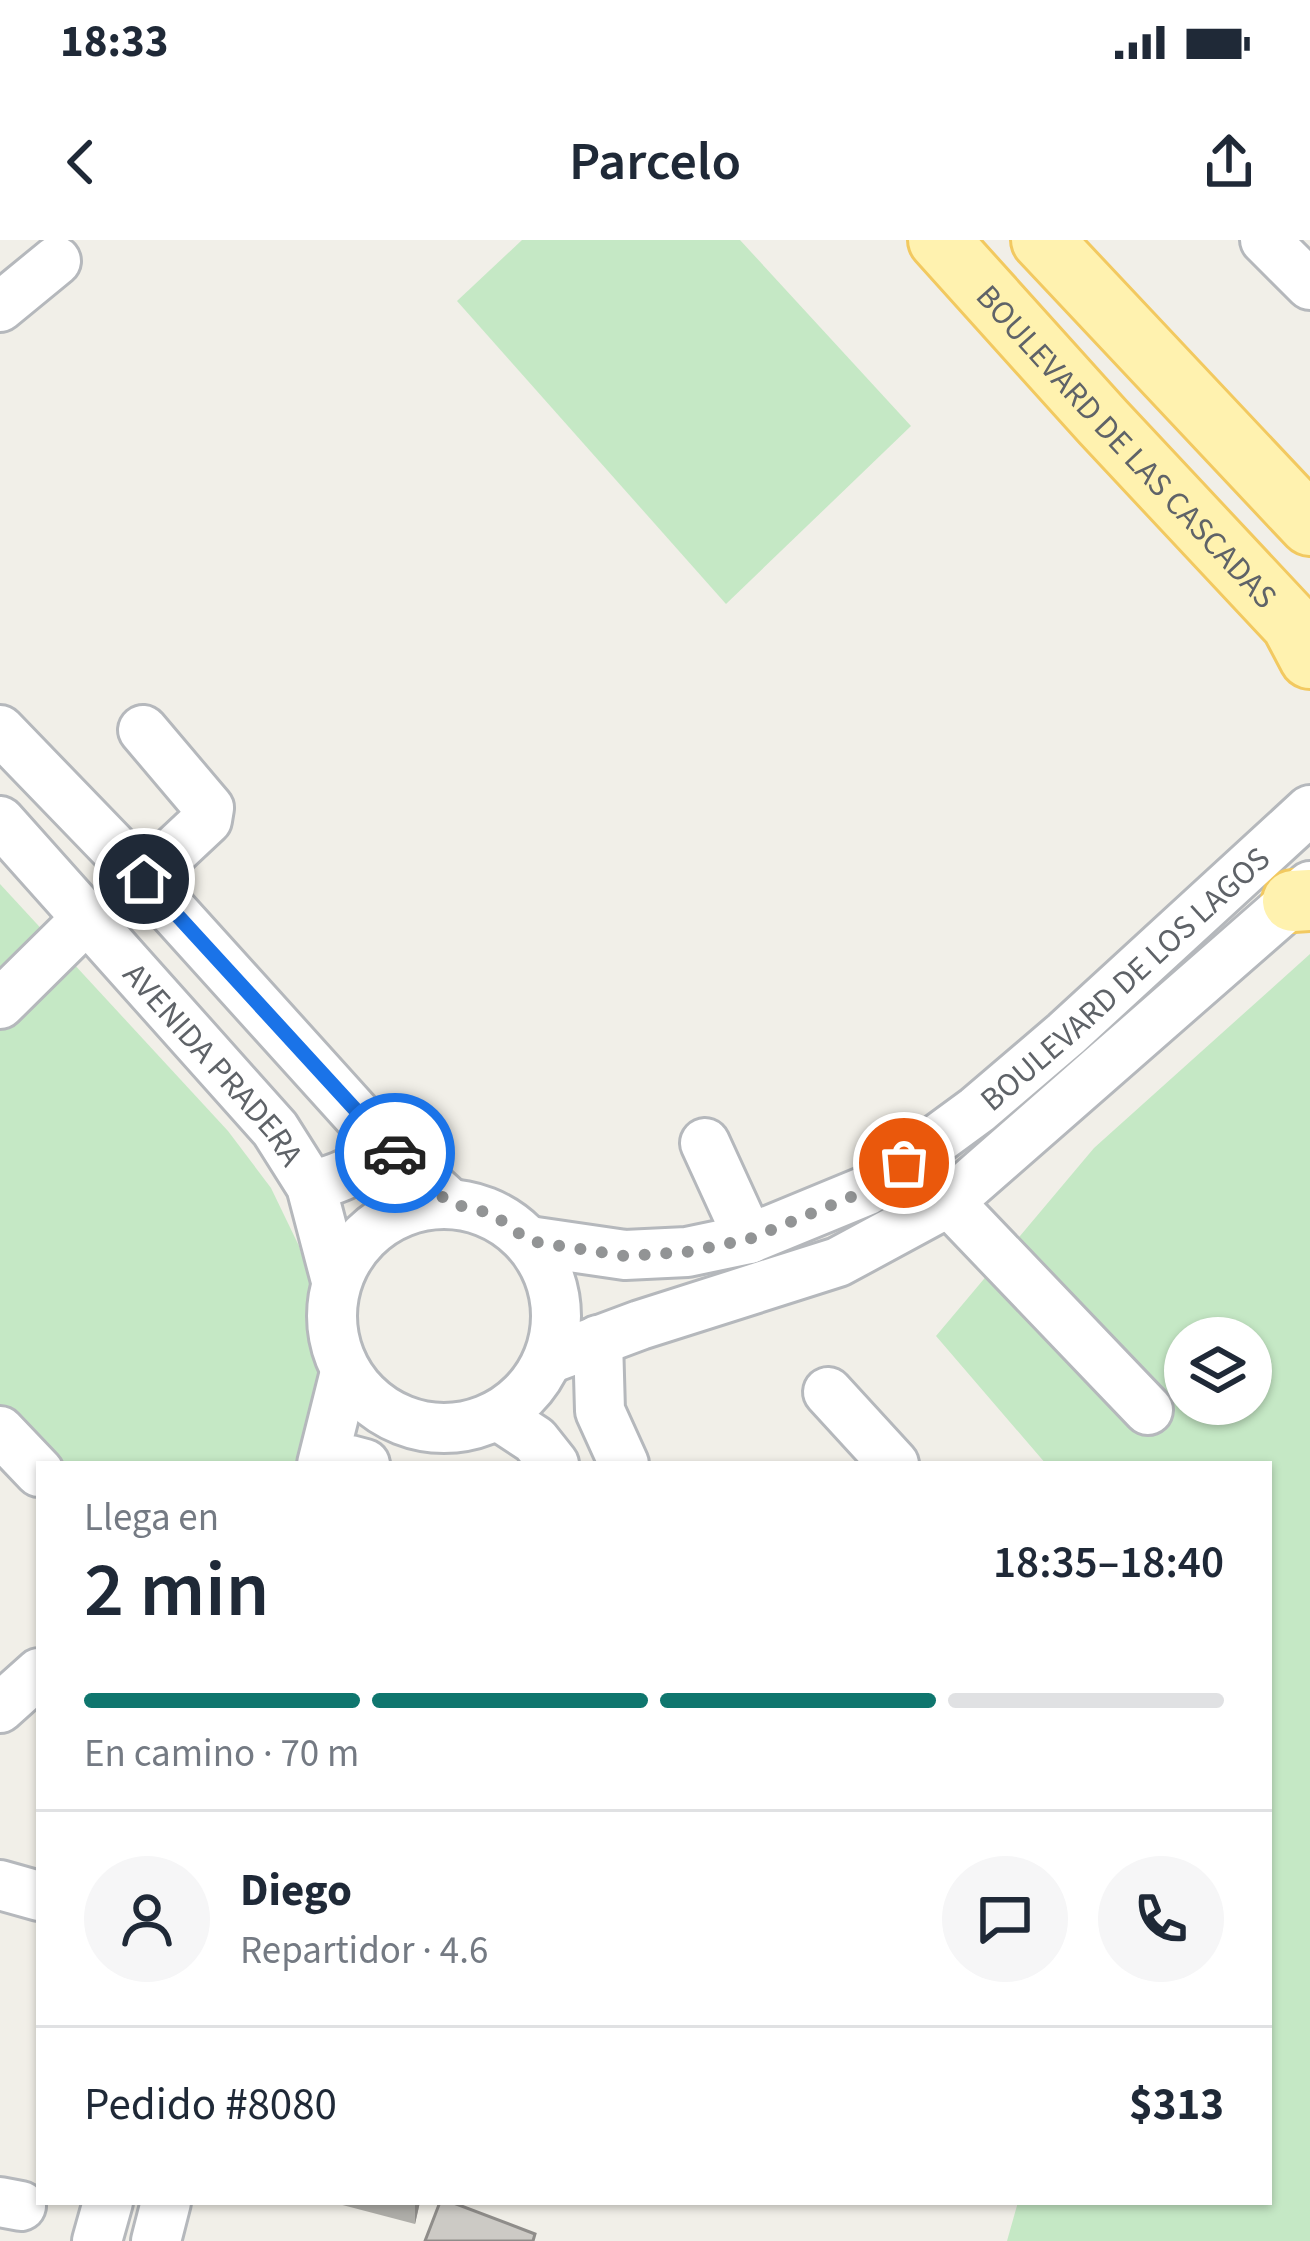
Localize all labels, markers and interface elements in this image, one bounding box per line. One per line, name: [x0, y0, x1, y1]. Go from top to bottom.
text: 18:33: [60, 10, 169, 74]
text: Parcelo: [569, 124, 741, 201]
icon: back: [48, 129, 114, 195]
icon: share: [1196, 129, 1262, 195]
street label: BOULEVARD DE LAS CASCADAS: [965, 274, 1288, 619]
pin: [93, 828, 195, 930]
street label: BOULEVARD DE LOS LAGOS: [970, 836, 1281, 1123]
icon: home: [111, 846, 177, 912]
street label: AVENIDA PRADERA: [112, 953, 315, 1175]
courier: [335, 1093, 455, 1213]
pin: [853, 1112, 955, 1214]
icon: car: [362, 1120, 428, 1186]
icon: bag: [871, 1130, 937, 1196]
map controls: [1164, 1317, 1272, 1425]
button: layers: [1164, 1317, 1272, 1425]
text: Llega en: [84, 1490, 219, 1546]
text: 18:35–18:40: [993, 1531, 1224, 1595]
text: 2 min: [84, 1535, 269, 1646]
text: En camino · 70 m: [84, 1726, 359, 1782]
button: person: [84, 1856, 210, 1982]
button: chat: [942, 1856, 1068, 1982]
button: phone: [1098, 1856, 1224, 1982]
text: Diego: [240, 1859, 352, 1923]
text: Repartidor · 4.6: [240, 1923, 488, 1979]
text: Pedido #8080: [84, 2073, 337, 2137]
text: $313: [1129, 2073, 1224, 2137]

